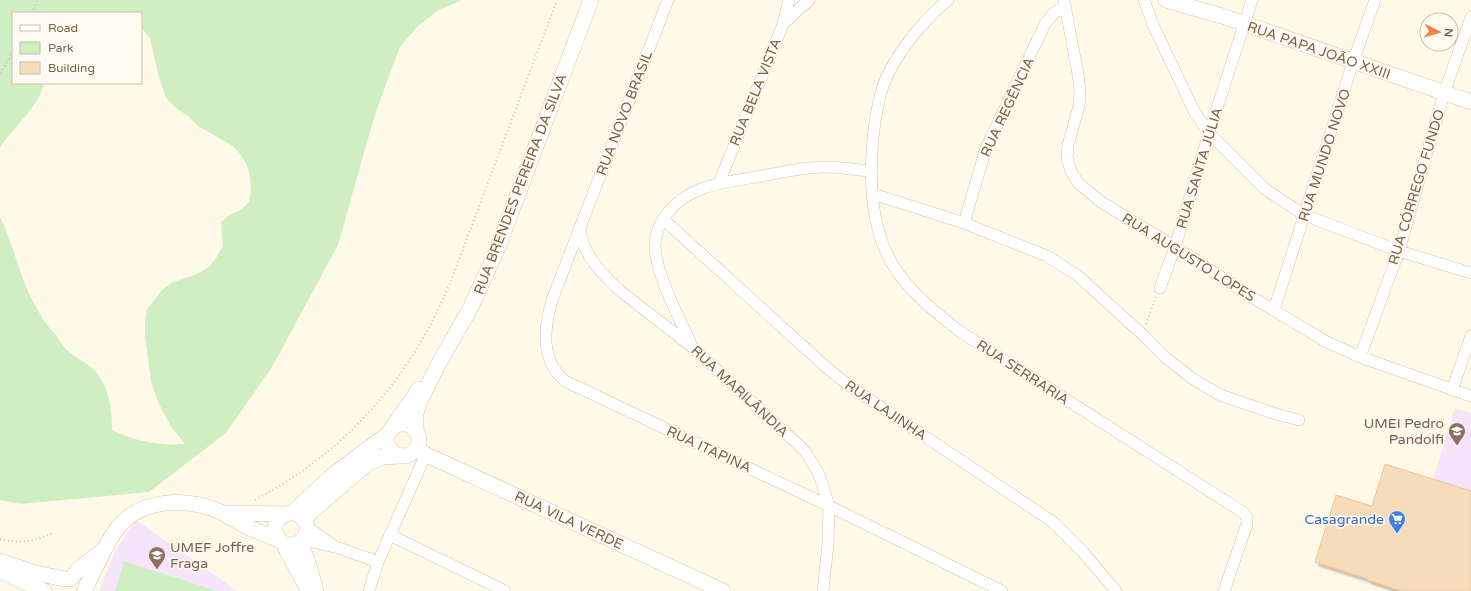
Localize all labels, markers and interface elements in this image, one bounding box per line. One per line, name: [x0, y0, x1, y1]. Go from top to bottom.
legend: [12, 12, 142, 84]
north arrow: [1419, 12, 1459, 52]
street label: RUA PAPA JOÃO XXIII: [1245, 18, 1393, 83]
text: Road: [48, 21, 78, 35]
text: N: [1442, 28, 1455, 38]
street label: RUA BELA VISTA: [726, 36, 785, 149]
text: Park: [48, 41, 74, 55]
street label: RUA NOVO BRASIL: [593, 48, 656, 178]
street label: RUA REGÊNCIA: [977, 55, 1038, 160]
text: Building: [48, 61, 95, 75]
street label: RUA BRENDES PEREIRA DA SILVA: [470, 71, 571, 297]
street label: RUA MUNDO NOVO: [1295, 87, 1354, 224]
street label: RUA SANTA JÚLIA: [1173, 105, 1226, 231]
street label: RUA CÓRREGO FUNDO: [1385, 107, 1448, 267]
street label: RUA AUGUSTO LOPES: [1119, 209, 1259, 306]
street label: RUA SERRARIA: [973, 336, 1072, 409]
street label: RUA MARILÂNDIA: [688, 342, 792, 441]
street label: RUA LAJINHA: [841, 377, 930, 444]
place label: UMEI Pedro Pandolfi: [1364, 415, 1444, 448]
school or university icon: UMEI Pedro Pandolfi: [1447, 421, 1467, 446]
street label: RUA ITAPINA: [664, 422, 754, 477]
street label: RUA VILA VERDE: [512, 488, 626, 553]
supermarket icon: Casagrande: [1387, 509, 1407, 534]
place label: Casagrande: [1304, 511, 1384, 528]
place label: UMEF Joffre Fraga: [170, 539, 254, 572]
school or university icon: UMEF Joffre Fraga: [147, 545, 167, 570]

